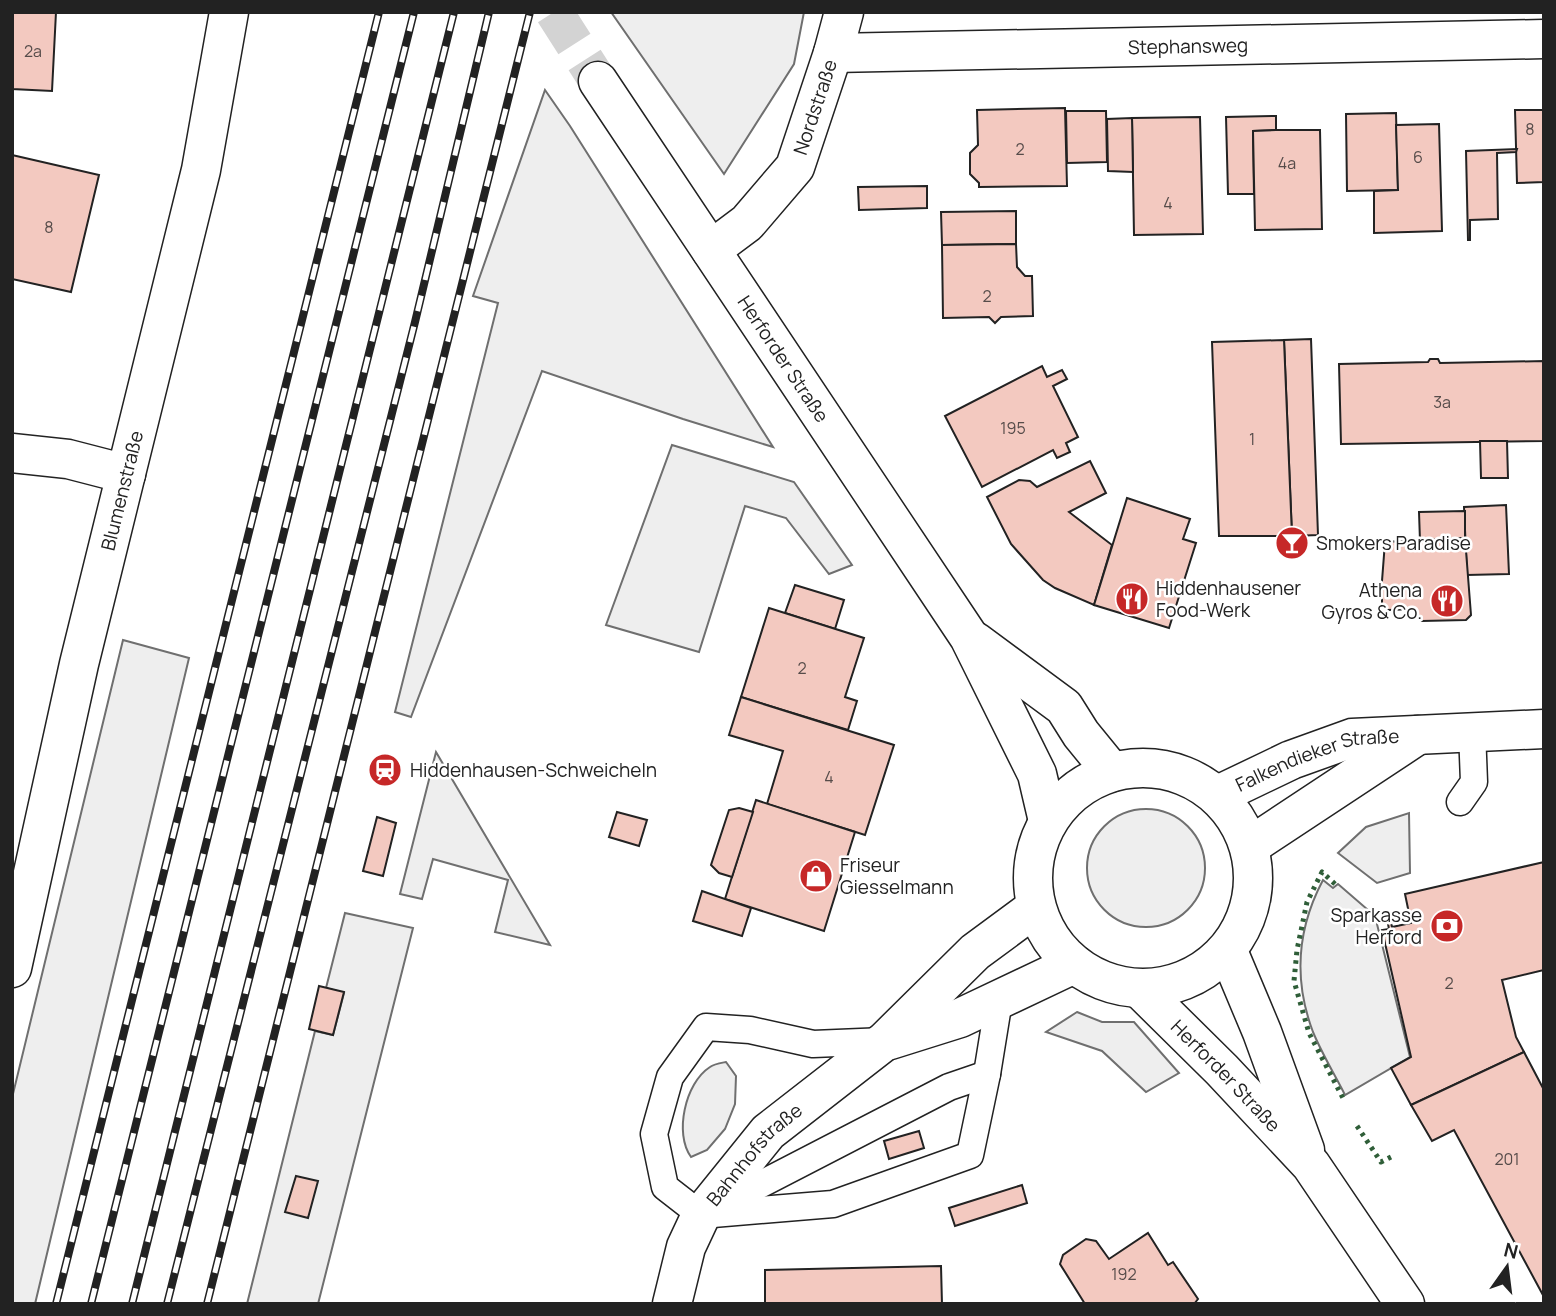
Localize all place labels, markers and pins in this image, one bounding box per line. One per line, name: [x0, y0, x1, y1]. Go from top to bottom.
bar icon: Smokers Paradise: [1273, 524, 1311, 562]
place label: Smokers Paradise: [1316, 530, 1471, 556]
place label: Hiddenhausener Food-Werk: [1156, 575, 1301, 623]
place label: Athena Gyros & Co.: [1322, 577, 1422, 625]
restaurant icon: Hiddenhausener Food-Werk: [1113, 580, 1151, 618]
restaurant icon: Athena Gyros & Co.: [1428, 582, 1466, 620]
station icon: Hiddenhausen-Schweicheln: [366, 751, 404, 789]
place label: Hiddenhausen-Schweicheln: [410, 757, 657, 783]
place label: Friseur Giesselmann: [840, 852, 954, 900]
shop icon: Friseur Giesselmann: [797, 857, 835, 895]
place label: Sparkasse Herford: [1331, 902, 1422, 950]
bank icon: Sparkasse Herford: [1428, 907, 1466, 945]

